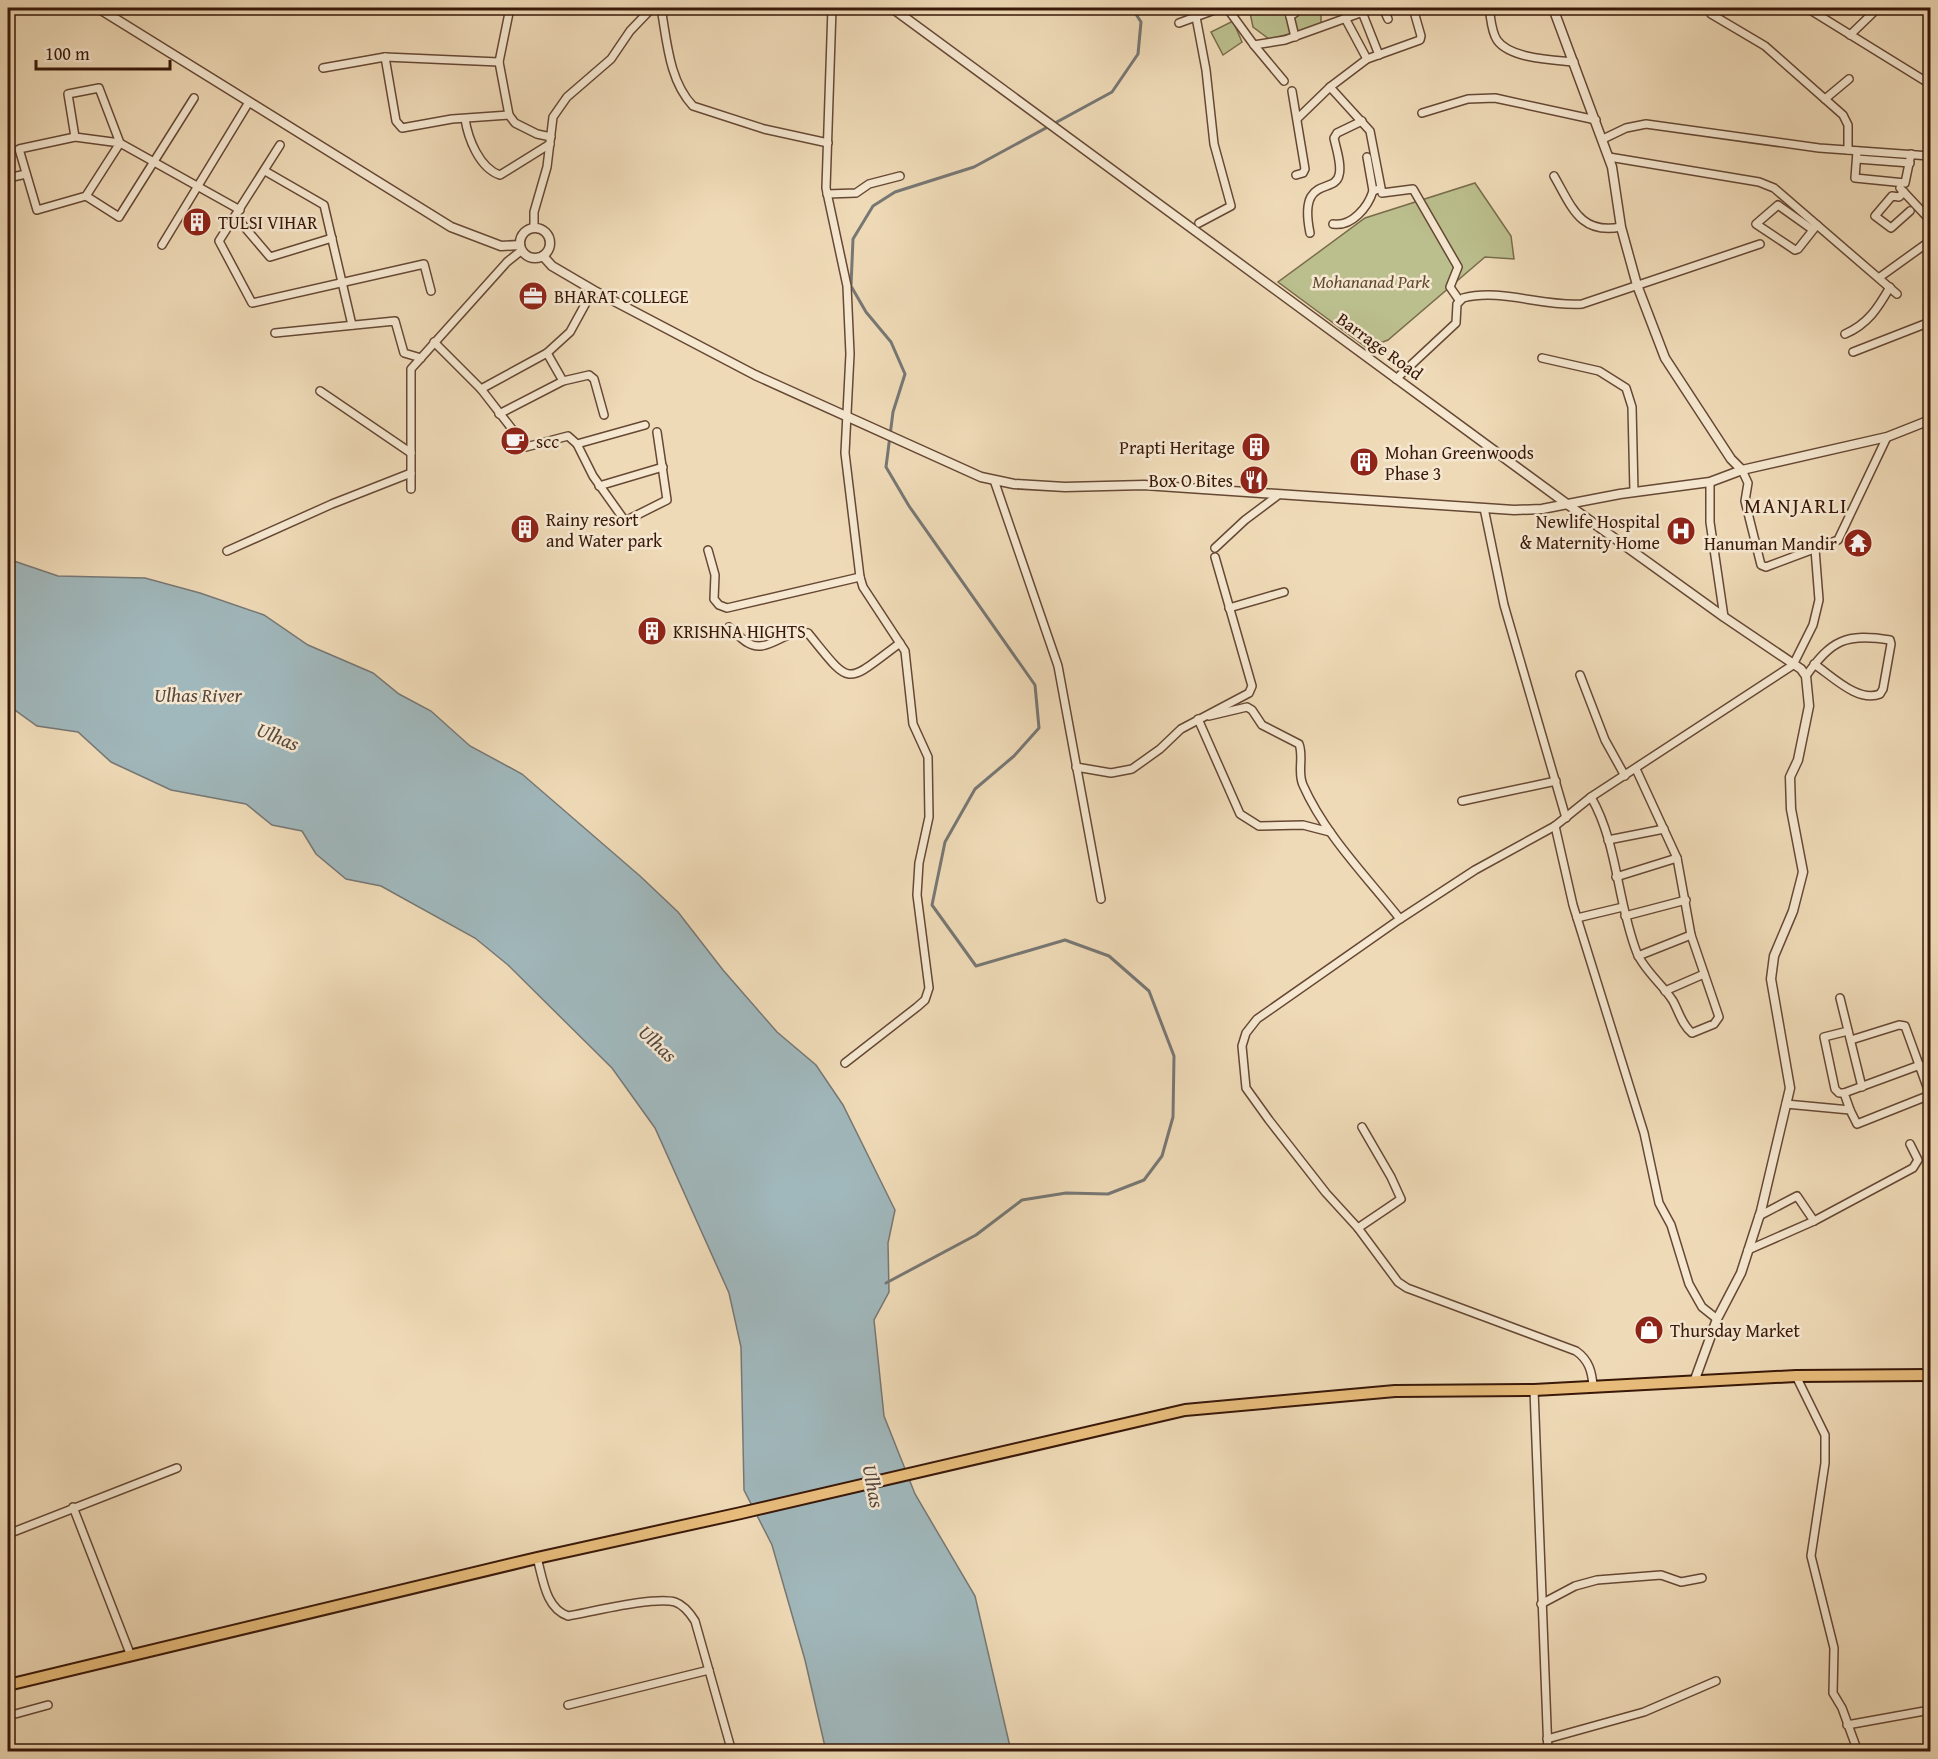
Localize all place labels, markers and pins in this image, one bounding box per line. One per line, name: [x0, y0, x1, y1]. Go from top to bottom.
building icon: TULSI VIHAR: [181, 206, 213, 238]
place label: TULSI VIHAR: [218, 209, 318, 236]
office icon: BHARAT COLLEGE: [517, 280, 549, 312]
place label: BHARAT COLLEGE: [554, 283, 689, 310]
cafe icon: scc: [499, 425, 531, 457]
place label: scc: [536, 428, 559, 455]
building icon: Prapti Heritage: [1240, 431, 1272, 463]
place label: Prapti Heritage: [1119, 434, 1235, 461]
place label: Mohan Greenwoods Phase 3: [1385, 439, 1534, 487]
building icon: Mohan Greenwoods Phase 3: [1348, 446, 1380, 478]
restaurant icon: Box O Bites: [1238, 464, 1270, 496]
place label: Box O Bites: [1149, 467, 1233, 494]
place label: Rainy resort and Water park: [546, 506, 663, 554]
place label: Newlife Hospital & Maternity Home: [1520, 508, 1660, 556]
building icon: Rainy resort and Water park: [509, 513, 541, 545]
hospital icon: Newlife Hospital & Maternity Home: [1665, 515, 1697, 547]
temple icon: Hanuman Mandir: [1842, 527, 1874, 559]
place label: Hanuman Mandir: [1704, 530, 1838, 557]
building icon: KRISHNA HIGHTS: [636, 615, 668, 647]
place label: KRISHNA HIGHTS: [673, 618, 806, 645]
shop icon: Thursday Market: [1633, 1314, 1665, 1346]
place label: Thursday Market: [1670, 1317, 1800, 1344]

